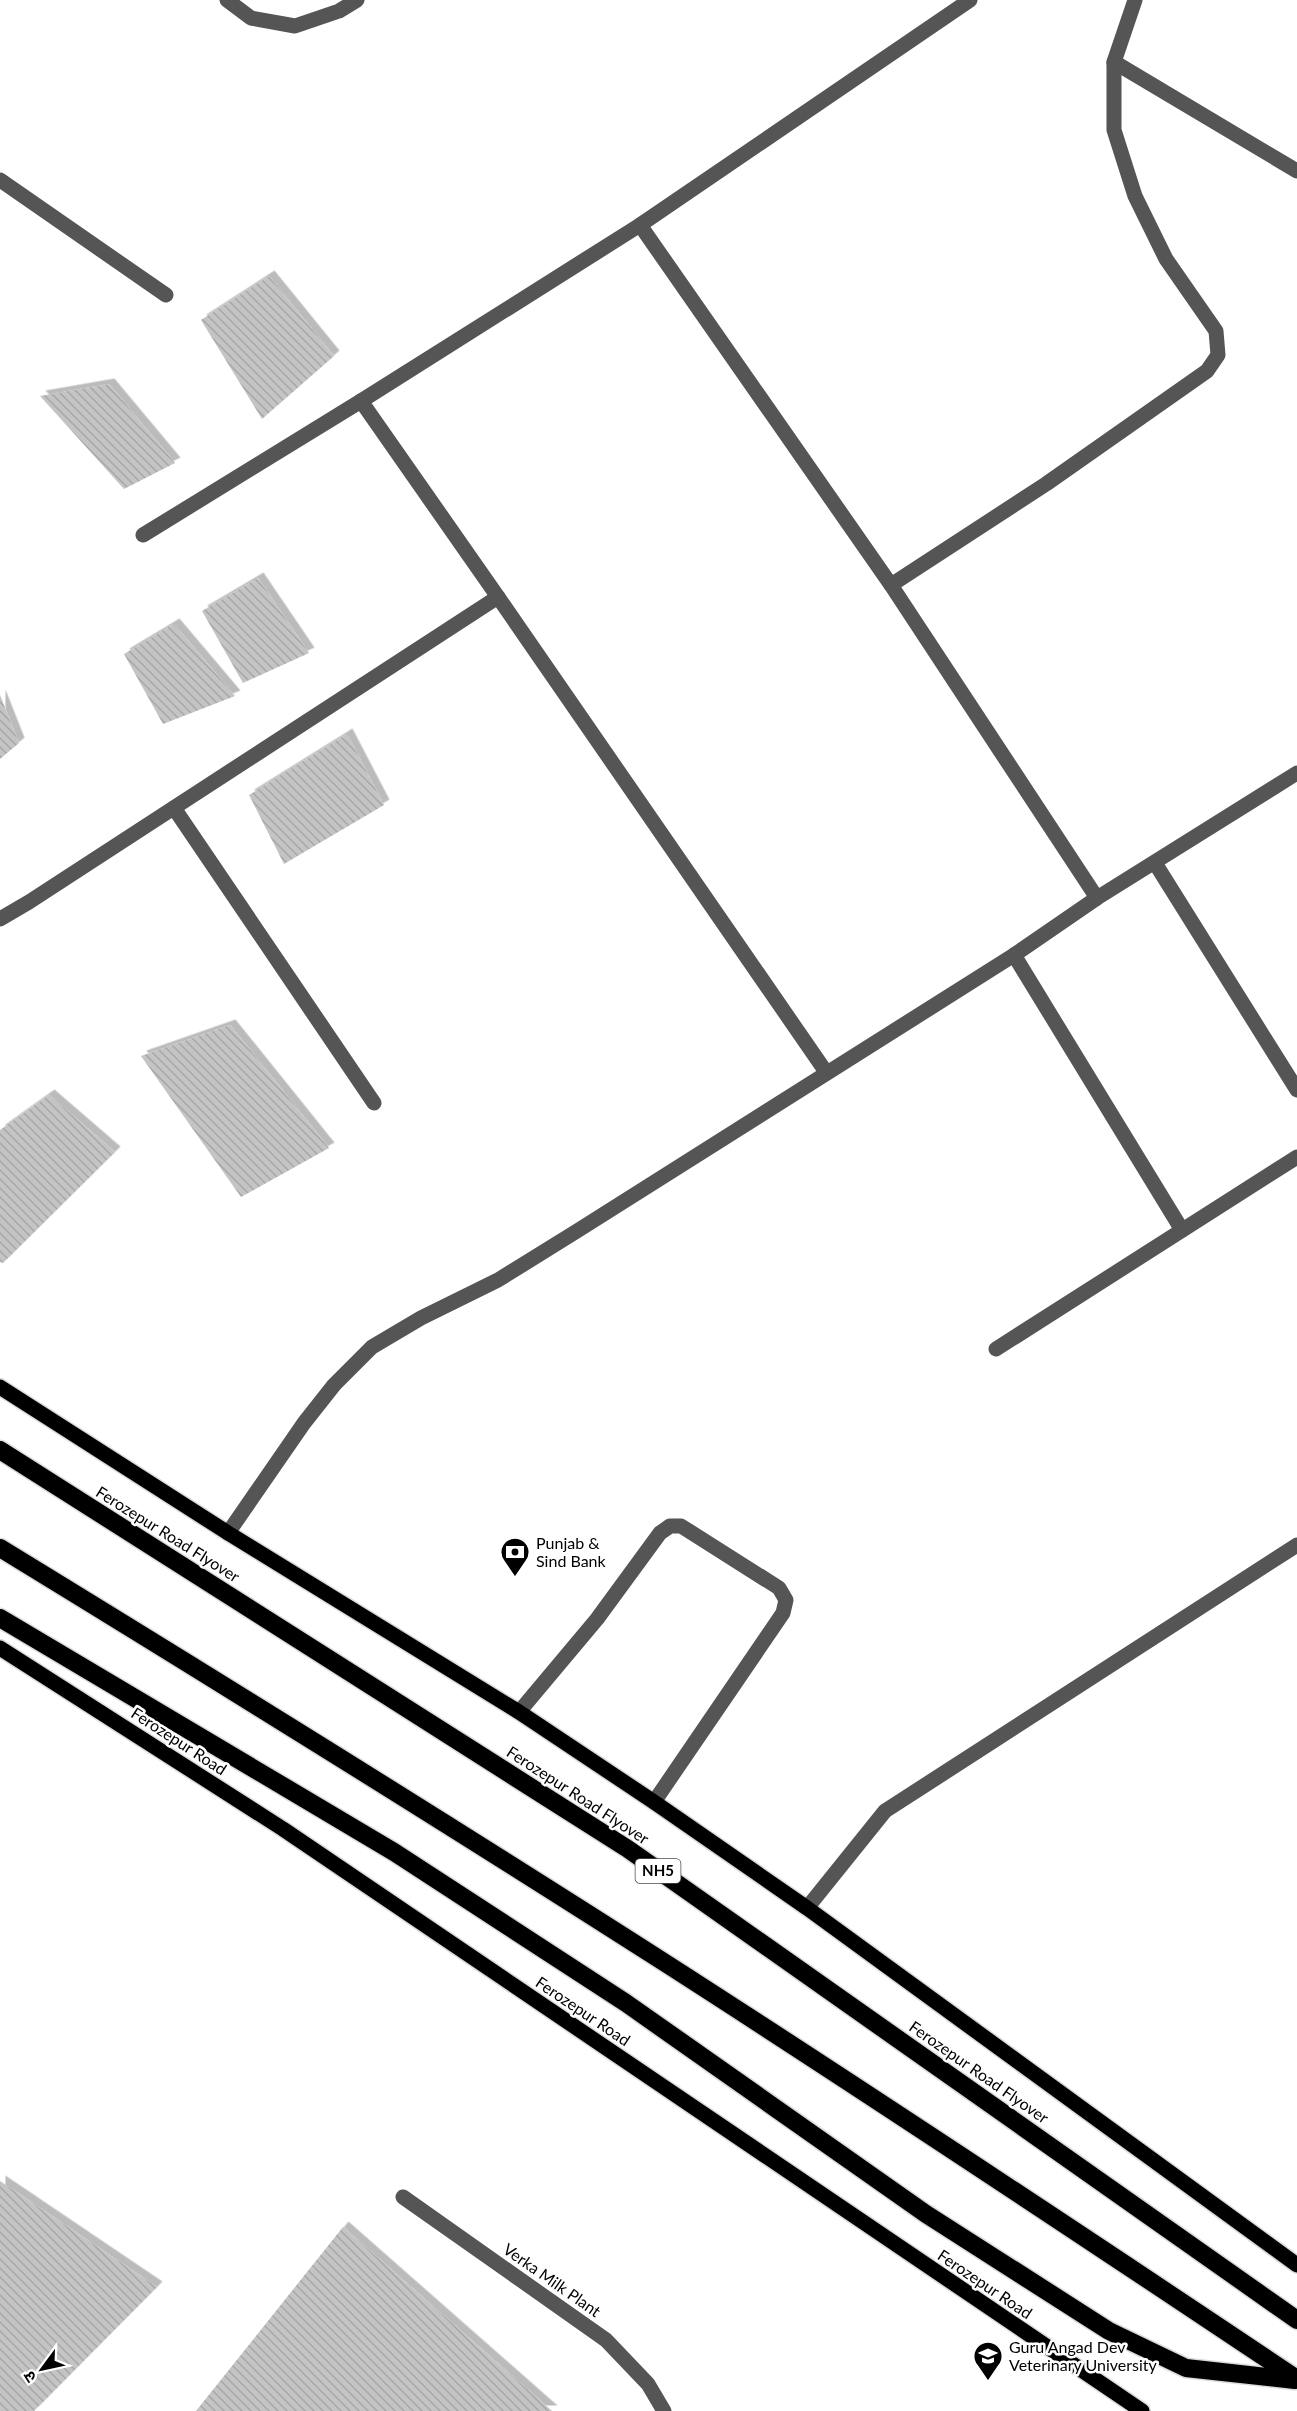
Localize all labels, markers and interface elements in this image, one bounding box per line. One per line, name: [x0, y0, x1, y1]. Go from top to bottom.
street label: Ferozepur Road Flyover: [93, 1482, 244, 1586]
place label: Punjab & Sind Bank: [536, 1533, 607, 1570]
bank icon: Punjab & Sind Bank: [499, 1536, 531, 1578]
street label: Ferozepur Road: [128, 1703, 230, 1778]
street label: Ferozepur Road Flyover: [504, 1742, 653, 1848]
road number: NH5: [636, 1859, 680, 1883]
street label: Ferozepur Road: [532, 1972, 634, 2049]
street label: Ferozepur Road Flyover: [906, 2016, 1053, 2127]
street label: Verka Milk Plant: [500, 2239, 605, 2320]
street label: Ferozepur Road: [934, 2245, 1036, 2322]
place label: Guru Angad Dev Veterinary University: [1009, 2337, 1158, 2374]
north arrow: [12, 2339, 72, 2399]
school or university icon: Guru Angad Dev Veterinary University: [972, 2340, 1004, 2382]
text: उ: [18, 2368, 40, 2387]

